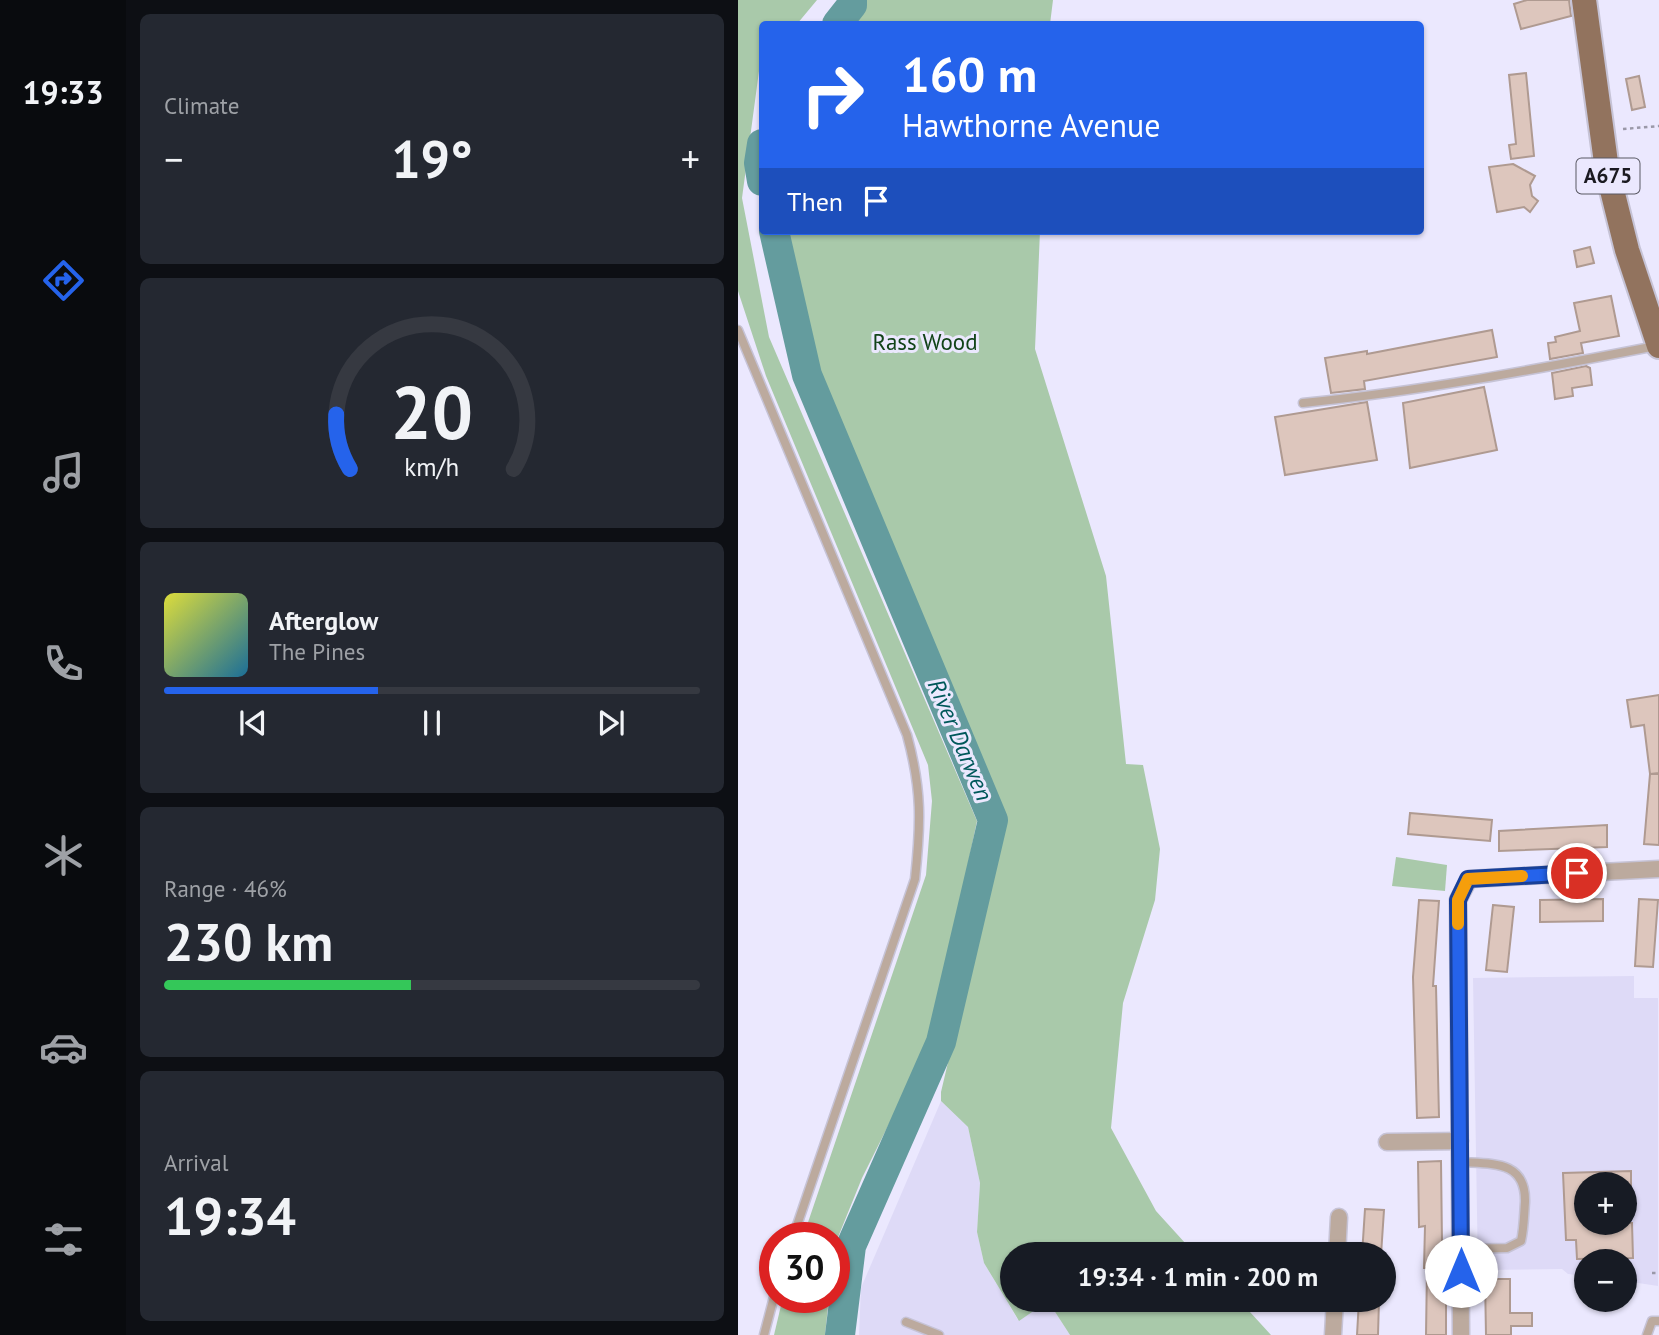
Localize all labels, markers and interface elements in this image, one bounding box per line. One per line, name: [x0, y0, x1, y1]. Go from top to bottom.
text: 160 m: [902, 42, 1037, 106]
icon: right: [787, 49, 878, 140]
text: 19:33: [22, 71, 104, 113]
text: Climate: [164, 91, 239, 120]
text: Hawthorne Avenue: [902, 104, 1161, 146]
text: 19°: [391, 125, 473, 192]
text: −: [164, 134, 183, 183]
text: +: [681, 134, 700, 183]
road number: A675: [1576, 158, 1640, 194]
icon: arrive: [857, 182, 895, 220]
text: Then: [787, 185, 843, 218]
icon: directions: [39, 256, 88, 305]
park label: Rass Wood: [872, 327, 978, 356]
text: 20: [391, 366, 473, 460]
icon: music: [39, 448, 88, 497]
text: km/h: [405, 451, 459, 483]
text: Afterglow: [269, 604, 378, 637]
text: The Pines: [269, 637, 365, 666]
icon: phone: [39, 639, 88, 688]
water label: River Darwen: [921, 674, 1000, 806]
icon: previous: [234, 704, 272, 742]
icon: pause: [413, 704, 451, 742]
icon: next: [592, 704, 630, 742]
icon: climate: [39, 831, 88, 880]
pin: [1547, 843, 1607, 903]
icon: arrive: [1558, 854, 1596, 892]
text: Range · 46%: [164, 874, 287, 903]
text: 230 km: [164, 908, 333, 975]
icon: car: [39, 1023, 88, 1072]
text: Arrival: [164, 1148, 228, 1177]
map controls: [1574, 1172, 1637, 1312]
button: +: [1574, 1172, 1637, 1235]
text: 19:34: [164, 1182, 296, 1249]
icon: filters: [39, 1215, 88, 1264]
speed limit sign: 30: [759, 1222, 850, 1313]
position arrow: [1424, 1234, 1498, 1308]
button: −: [1574, 1249, 1637, 1312]
text: 19:34 · 1 min · 200 m: [1078, 1260, 1318, 1293]

